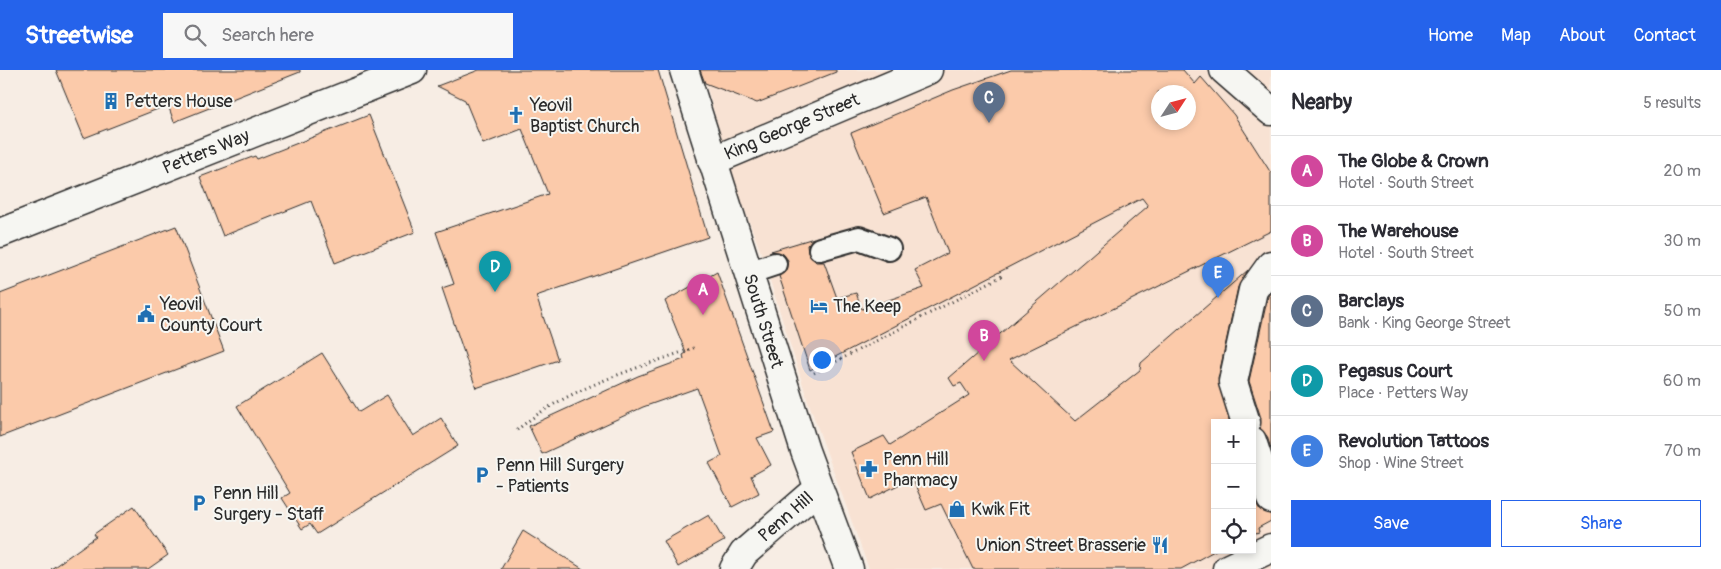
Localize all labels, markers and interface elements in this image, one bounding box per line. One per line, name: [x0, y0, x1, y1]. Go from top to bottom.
search box: [163, 13, 513, 58]
text: Streetwise: [25, 21, 133, 50]
icon: search: [181, 21, 209, 49]
text: Search here: [221, 23, 314, 47]
text: Home: [1428, 24, 1473, 47]
text: Map: [1501, 24, 1531, 47]
text: About: [1559, 24, 1605, 47]
text: Contact: [1633, 24, 1696, 47]
pin: C: [973, 82, 1005, 123]
north arrow: [1151, 85, 1196, 130]
street label: King George Street: [721, 88, 864, 166]
text: Nearby: [1291, 89, 1352, 116]
place label: Petters House: [125, 90, 233, 113]
building icon: Petters House: [101, 91, 121, 111]
text: 5 results: [1643, 93, 1701, 113]
place label: Yeovil Baptist Church: [529, 94, 639, 138]
church icon: Yeovil Baptist Church: [506, 105, 526, 125]
street label: Petters Way: [159, 124, 253, 180]
text: The Globe & Crown: [1338, 149, 1489, 173]
text: A: [1302, 161, 1312, 181]
text: 20 m: [1663, 161, 1701, 181]
text: Hotel · South Street: [1338, 173, 1474, 193]
text: The Warehouse: [1338, 219, 1458, 243]
text: B: [1302, 231, 1312, 251]
text: 30 m: [1663, 231, 1701, 251]
text: Hotel · South Street: [1338, 243, 1474, 263]
pin: D: [479, 251, 511, 292]
pin: E: [1202, 257, 1234, 298]
street label: South Street: [738, 271, 788, 372]
pin: A: [687, 274, 719, 315]
text: Barclays: [1338, 289, 1404, 313]
place label: Yeovil County Court: [159, 293, 263, 337]
place label: The Keep: [833, 295, 901, 318]
hotel icon: The Keep: [809, 296, 829, 316]
text: C: [1302, 301, 1312, 321]
text: 50 m: [1664, 301, 1701, 321]
public building icon: Yeovil County Court: [136, 304, 156, 324]
text: Bank · King George Street: [1338, 313, 1510, 333]
pin: B: [968, 320, 1000, 361]
your location: [809, 347, 835, 373]
text: Pegasus Court: [1338, 359, 1452, 383]
text: D: [1302, 371, 1312, 391]
text: 60 m: [1663, 371, 1701, 391]
text: Place · Petters Way: [1338, 383, 1468, 403]
map controls: [1211, 419, 1256, 554]
button: +: [1211, 419, 1256, 464]
text: Revolution Tattoos: [1338, 429, 1489, 453]
text: E: [1303, 441, 1311, 461]
text: 70 m: [1664, 441, 1701, 461]
place label: Penn Hill Pharmacy: [883, 448, 958, 492]
text: Shop · Wine Street: [1338, 453, 1463, 473]
place label: Penn Hill Surgery - Patients: [496, 454, 624, 498]
pharmacy icon: Penn Hill Pharmacy: [859, 459, 879, 479]
button: −: [1211, 464, 1256, 509]
parking icon: Penn Hill Surgery - Patients: [472, 465, 492, 485]
place label: Penn Hill Surgery - Staff: [213, 482, 325, 526]
street label: Penn Hill: [754, 487, 818, 547]
parking icon: Penn Hill Surgery - Staff: [189, 493, 209, 513]
place label: Kwik Fit: [971, 498, 1031, 521]
shop icon: Kwik Fit: [947, 499, 967, 519]
button: Save: [1291, 500, 1491, 547]
button: Share: [1501, 500, 1701, 547]
button: locate: [1211, 509, 1256, 554]
place label: Union Street Brasserie: [976, 534, 1146, 557]
restaurant icon: Union Street Brasserie: [1150, 535, 1170, 555]

